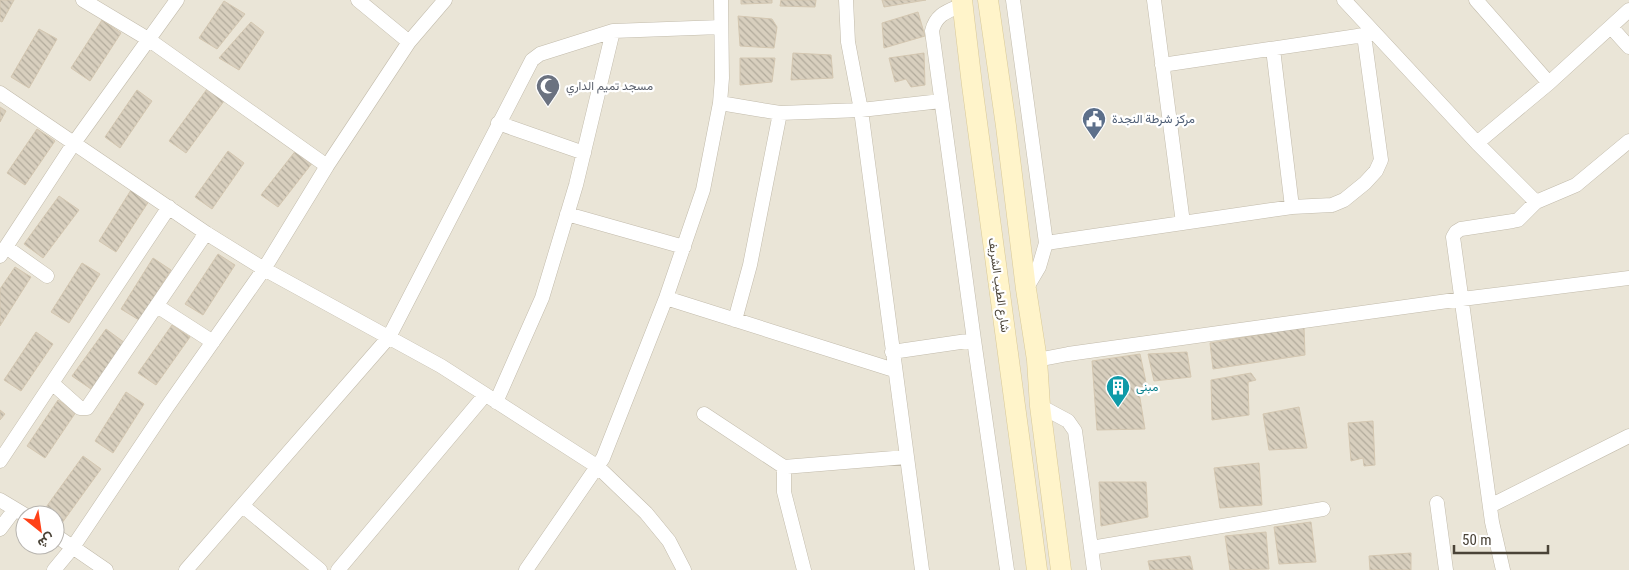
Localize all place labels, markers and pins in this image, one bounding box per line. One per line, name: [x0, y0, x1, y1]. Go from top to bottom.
mosque icon: مسجد تميم الداري: [535, 73, 561, 107]
place label: مسجد تميم الداري: [566, 79, 653, 96]
public building icon: مركز شرطة النجدة: [1081, 106, 1107, 140]
place label: مركز شرطة النجدة: [1112, 112, 1195, 127]
building icon: مبنى: [1105, 374, 1131, 408]
place label: مبنى: [1136, 380, 1158, 395]

